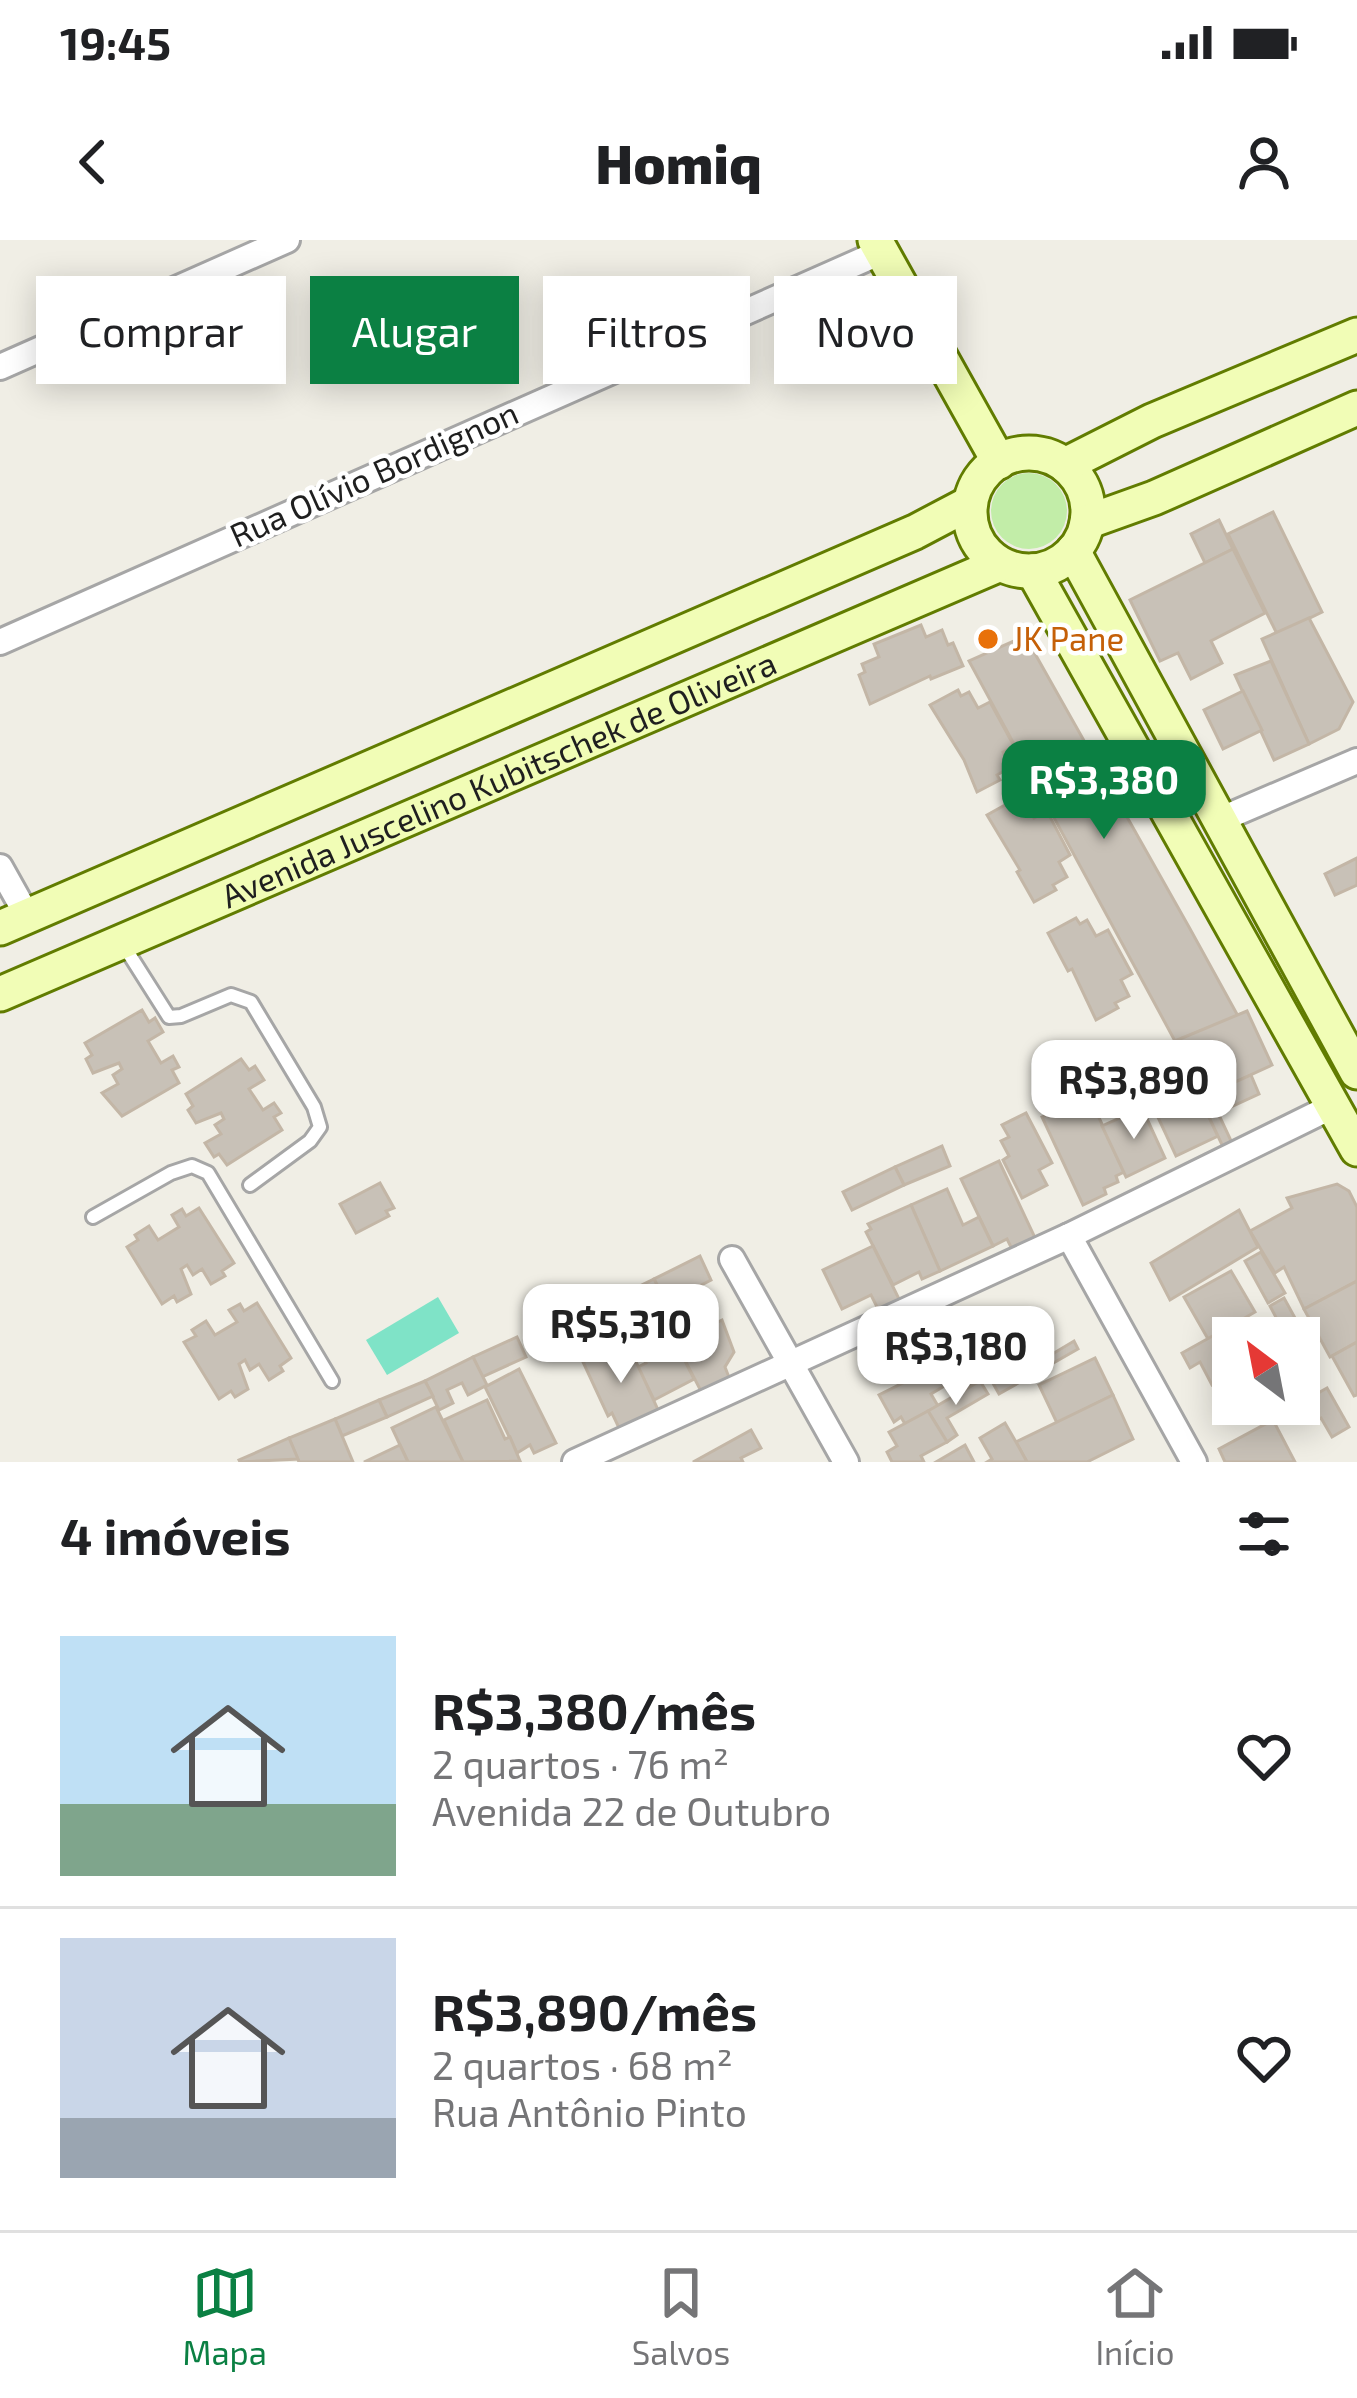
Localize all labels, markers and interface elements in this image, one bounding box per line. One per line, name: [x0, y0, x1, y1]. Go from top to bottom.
text: 19:45: [60, 15, 171, 69]
icon: back: [60, 129, 126, 195]
icon: person: [1231, 129, 1297, 195]
text: Homiq: [595, 130, 762, 195]
chip: Comprar: [36, 276, 286, 384]
chip: Alugar: [310, 276, 519, 384]
chip: Filtros: [543, 276, 750, 384]
chip: Novo: [774, 276, 957, 384]
street label: Rua Olívio Bordignon: [223, 392, 524, 555]
place label: JK Pane: [1012, 618, 1124, 658]
marker: JK Pane: [975, 626, 1001, 652]
street label: Avenida Juscelino Kubitschek de Oliveira: [215, 642, 782, 915]
pin: R$3,380: [993, 740, 1215, 842]
text: R$3,380: [1029, 755, 1179, 802]
pin: R$3,890: [1023, 1040, 1245, 1142]
text: R$3,890: [1058, 1055, 1210, 1102]
pin: R$5,310: [510, 1284, 732, 1386]
text: R$5,310: [550, 1299, 692, 1346]
pin: R$3,180: [845, 1306, 1067, 1408]
north arrow: [1212, 1317, 1320, 1425]
map controls: [1212, 1317, 1320, 1425]
text: R$3,180: [884, 1321, 1028, 1368]
icon: filters: [1231, 1501, 1297, 1567]
text: 4 imóveis: [60, 1504, 290, 1565]
text: R$3,380/mês: [432, 1679, 756, 1740]
icon: home: [156, 1684, 300, 1828]
icon: heart: [1231, 1723, 1297, 1789]
text: 2 quartos · 76 m²: [432, 1740, 729, 1787]
text: Avenida 22 de Outubro: [432, 1787, 831, 1834]
text: R$3,890/mês: [432, 1980, 757, 2041]
icon: home: [156, 1986, 300, 2130]
icon: heart: [1231, 2025, 1297, 2091]
text: 2 quartos · 68 m²: [432, 2041, 733, 2088]
text: Rua Antônio Pinto: [432, 2088, 747, 2135]
tab: Mapa: [183, 2260, 267, 2372]
tab: Salvos: [632, 2260, 730, 2372]
tab: Início: [1095, 2260, 1174, 2372]

